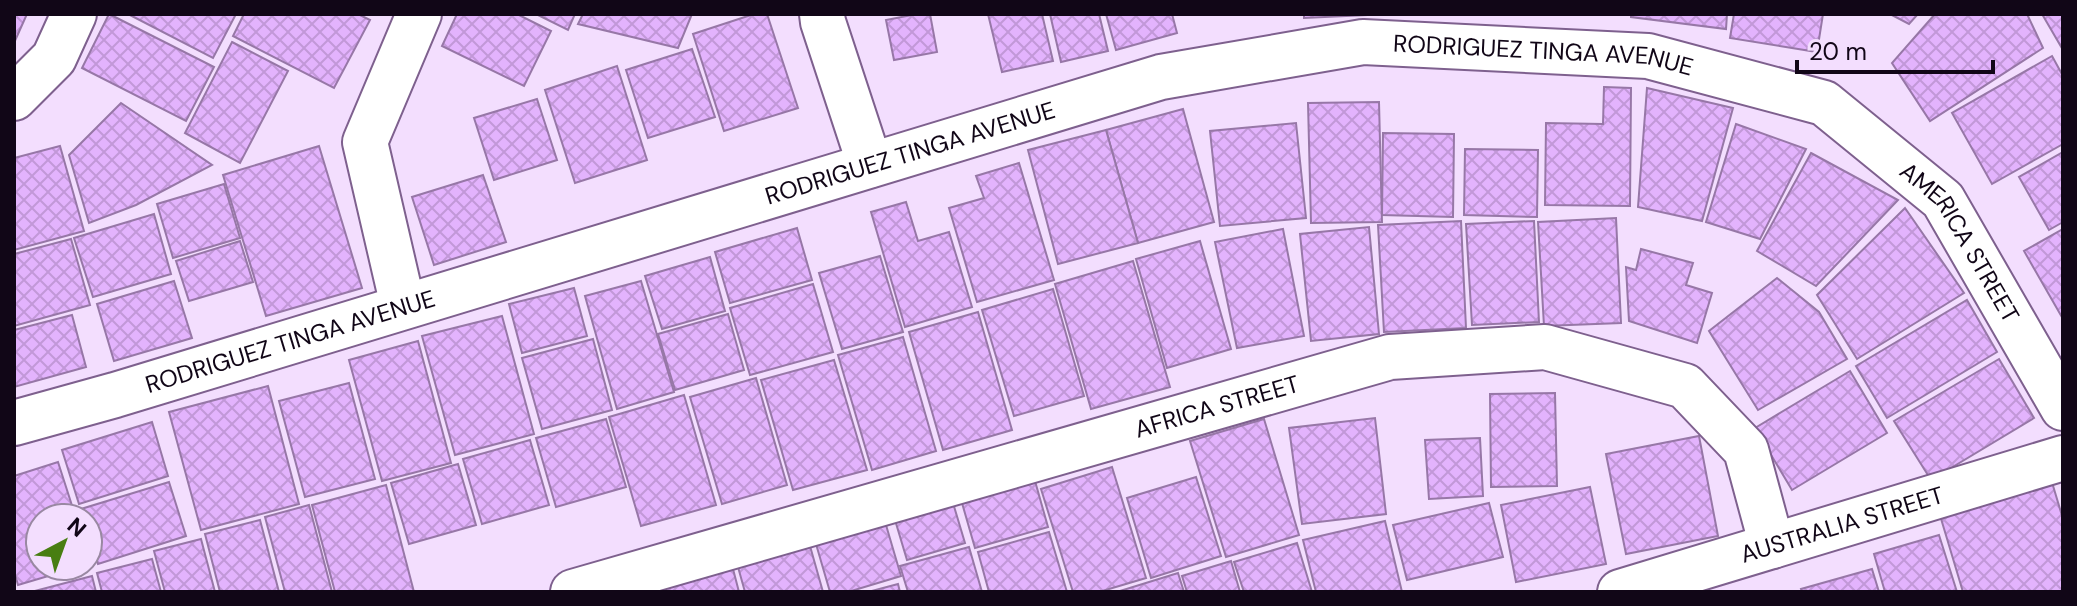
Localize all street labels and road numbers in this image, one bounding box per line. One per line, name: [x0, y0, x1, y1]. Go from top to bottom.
street label: RODRIGUEZ TINGA AVENUE: [1392, 27, 1697, 82]
street label: RODRIGUEZ TINGA AVENUE: [761, 94, 1059, 211]
street label: AMERICA STREET: [1894, 155, 2026, 328]
street label: RODRIGUEZ TINGA AVENUE: [141, 283, 439, 400]
street label: AFRICA STREET: [1131, 368, 1303, 445]
street label: AUSTRALIA STREET: [1737, 479, 1947, 570]

